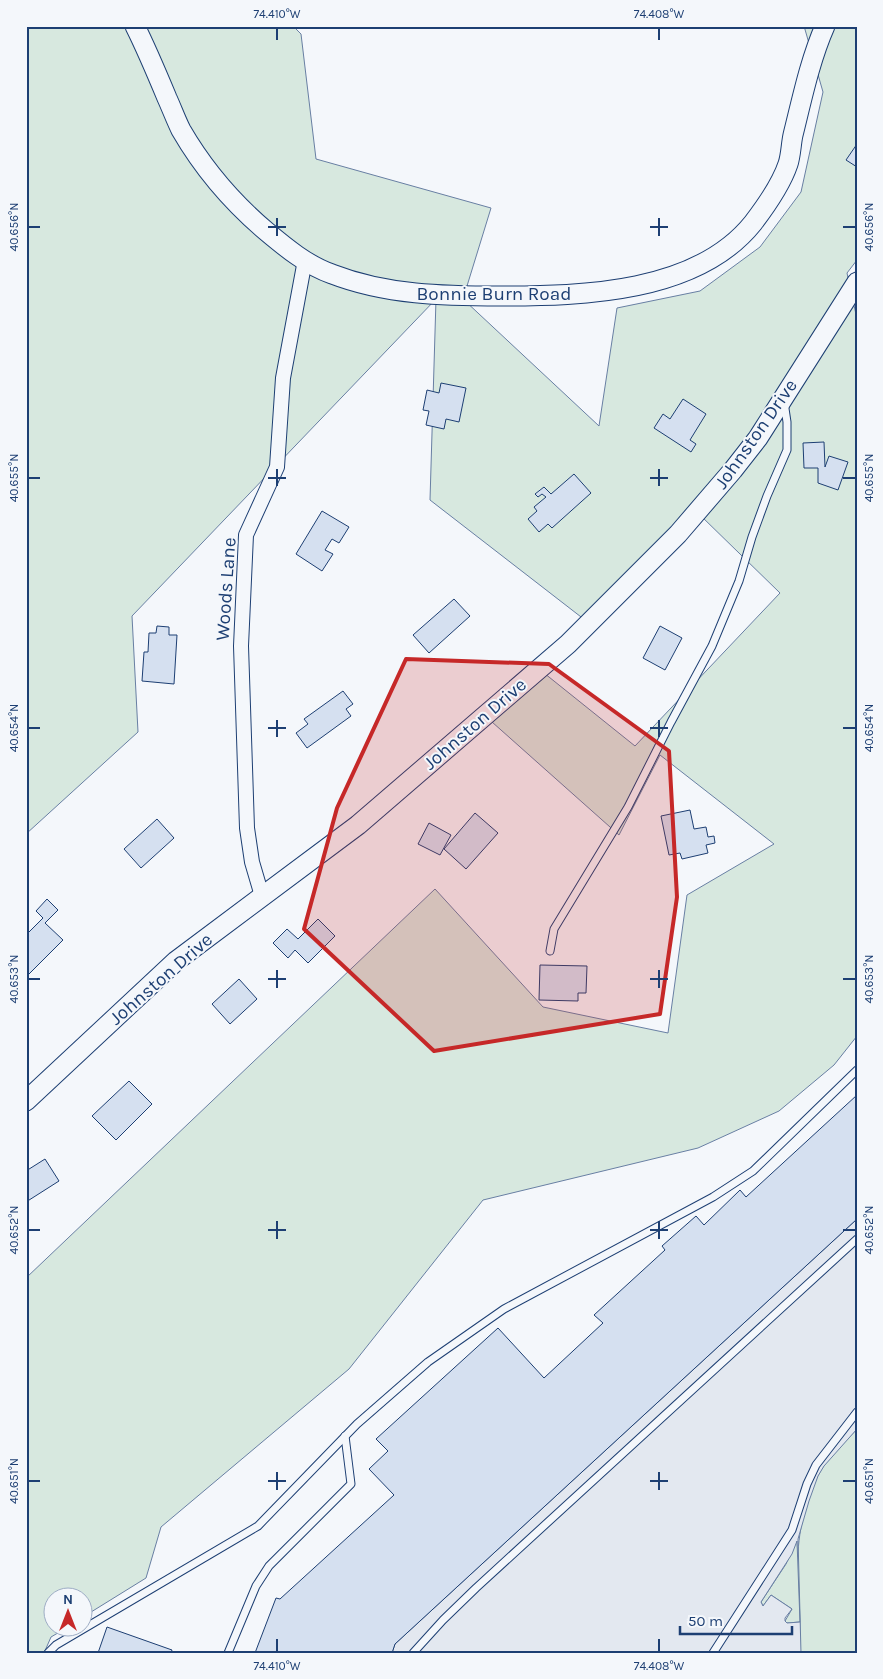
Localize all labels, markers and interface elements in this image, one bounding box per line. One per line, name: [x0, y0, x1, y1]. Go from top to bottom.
text: 74.410°W: [253, 7, 301, 21]
text: 74.408°W: [634, 7, 685, 21]
text: 40.656°N: [7, 203, 21, 251]
text: 40.656°N: [862, 203, 876, 251]
street label: Bonnie Burn Road: [417, 283, 571, 305]
street label: Johnston Drive: [710, 375, 802, 493]
text: 40.655°N: [7, 454, 21, 502]
text: 40.655°N: [862, 454, 876, 502]
street label: Woods Lane: [211, 537, 241, 641]
street label: Johnston Drive: [419, 673, 531, 775]
text: 40.654°N: [7, 704, 21, 752]
text: 40.654°N: [862, 704, 876, 752]
street label: Johnston Drive: [105, 928, 217, 1030]
text: 40.653°N: [7, 955, 21, 1004]
text: 40.653°N: [862, 955, 876, 1004]
text: 40.652°N: [7, 1206, 21, 1254]
text: 40.652°N: [862, 1206, 876, 1254]
text: 40.651°N: [7, 1458, 21, 1504]
text: 40.651°N: [862, 1458, 876, 1504]
north arrow: [42, 1586, 92, 1636]
text: N: [63, 1591, 73, 1608]
scale bar: [680, 1604, 793, 1636]
text: 50 m: [688, 1612, 723, 1630]
text: 74.410°W: [253, 1659, 301, 1673]
text: 74.408°W: [634, 1659, 685, 1673]

